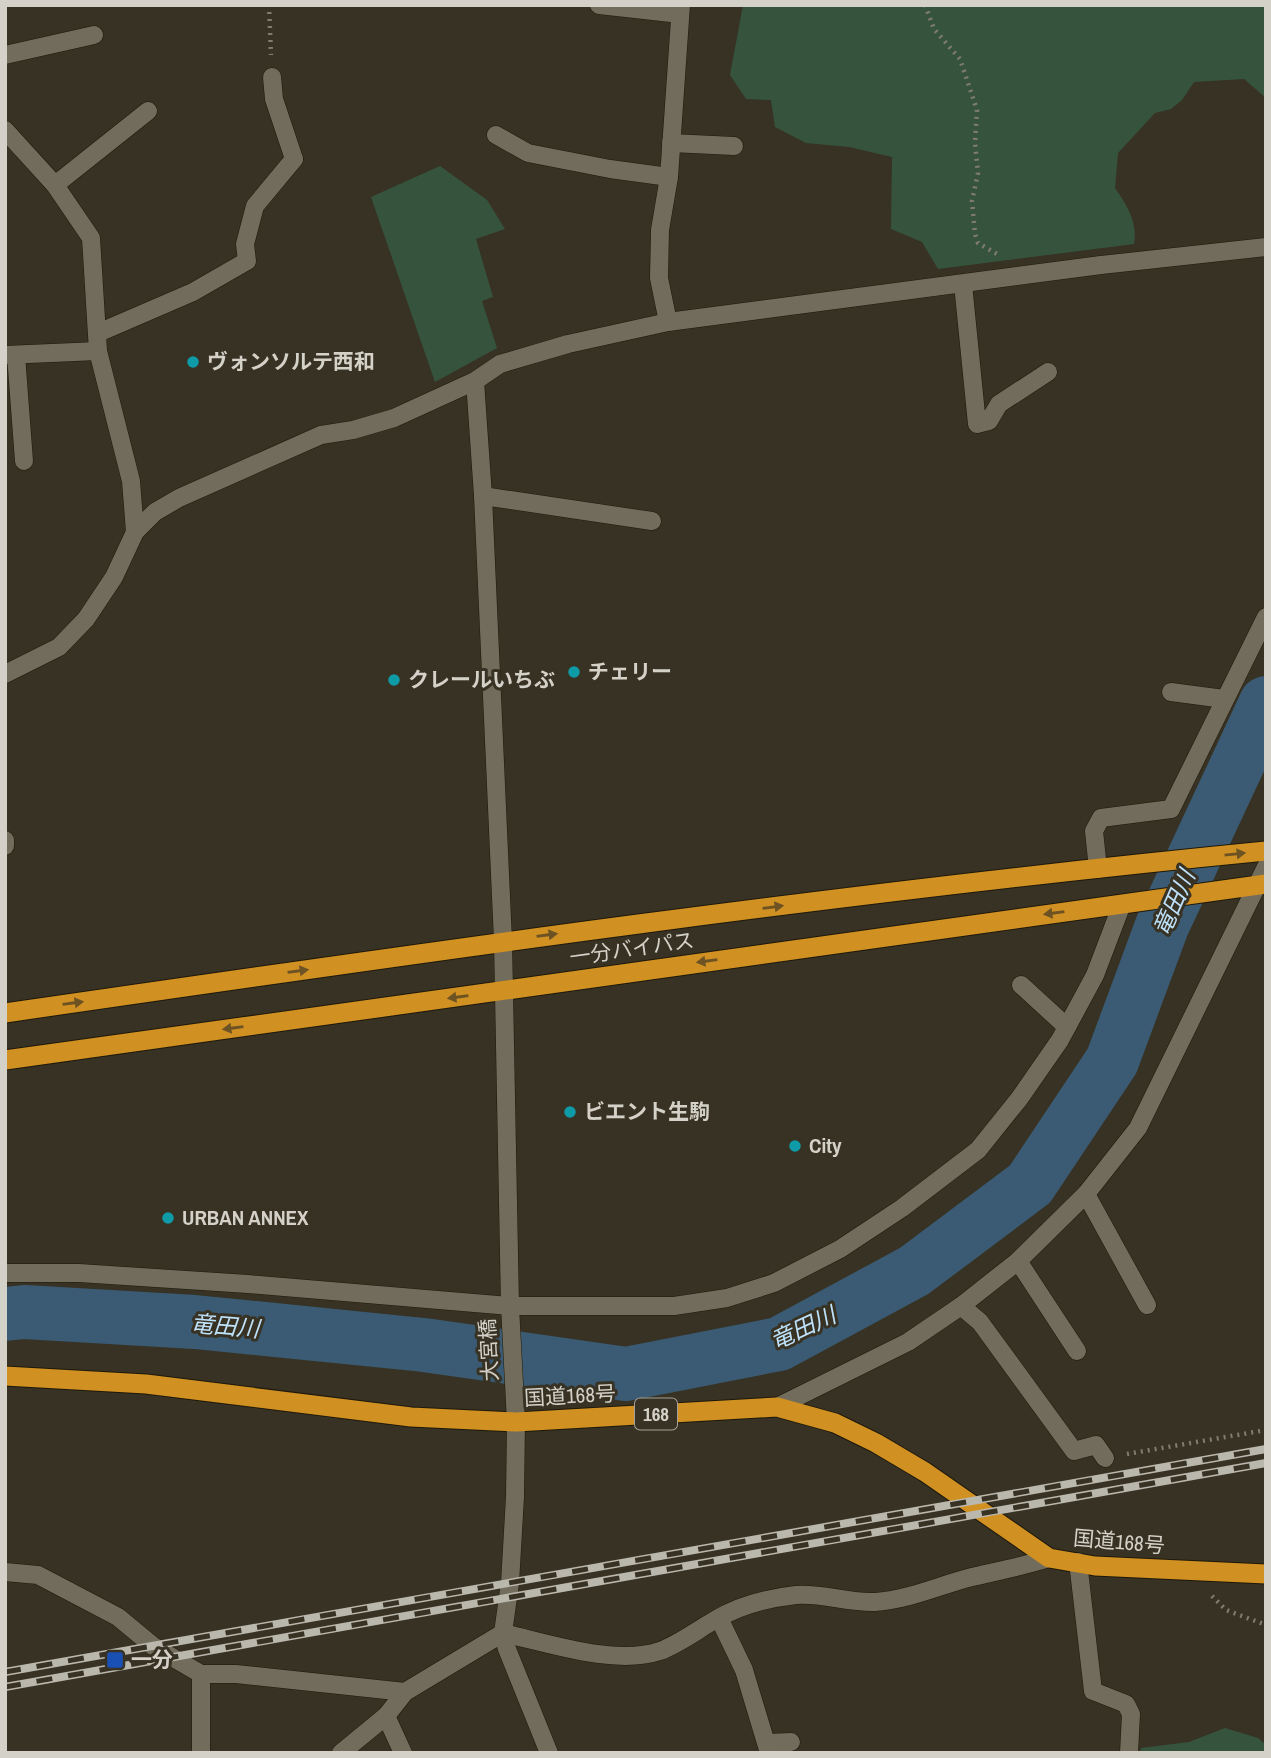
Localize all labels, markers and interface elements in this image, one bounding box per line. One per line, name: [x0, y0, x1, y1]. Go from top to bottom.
place label: ヴォンソルテ西和: [207, 347, 375, 376]
marker: ヴォンソルテ西和: [185, 354, 201, 370]
place label: チェリー: [588, 657, 672, 686]
marker: チェリー: [566, 664, 582, 680]
place label: クレールいちぶ: [408, 665, 555, 694]
marker: クレールいちぶ: [386, 672, 402, 688]
one-way arrow: [1224, 848, 1246, 859]
water label: 竜田川: [1145, 862, 1203, 941]
one-way arrow: [762, 901, 784, 912]
one-way arrow: [1043, 908, 1065, 919]
street label: 一分バイパス: [568, 925, 696, 972]
one-way arrow: [537, 929, 559, 940]
one-way arrow: [696, 956, 718, 967]
one-way arrow: [287, 965, 309, 976]
one-way arrow: [447, 991, 469, 1002]
one-way arrow: [62, 998, 84, 1009]
one-way arrow: [221, 1023, 243, 1034]
place label: ビエント生駒: [584, 1097, 710, 1126]
marker: ビエント生駒: [562, 1104, 578, 1120]
place label: City: [809, 1131, 842, 1160]
marker: City: [787, 1138, 803, 1154]
place label: URBAN ANNEX: [182, 1203, 309, 1232]
marker: URBAN ANNEX: [160, 1210, 176, 1226]
water label: 竜田川: [765, 1298, 843, 1356]
water label: 竜田川: [189, 1307, 264, 1344]
street label: 大宮橋: [472, 1318, 505, 1382]
street label: 国道168号: [523, 1379, 617, 1412]
road number: 168: [635, 1398, 677, 1430]
street label: 国道168号: [1072, 1523, 1166, 1560]
place label: 一分: [131, 1645, 173, 1674]
marker: 一分: [105, 1650, 125, 1670]

